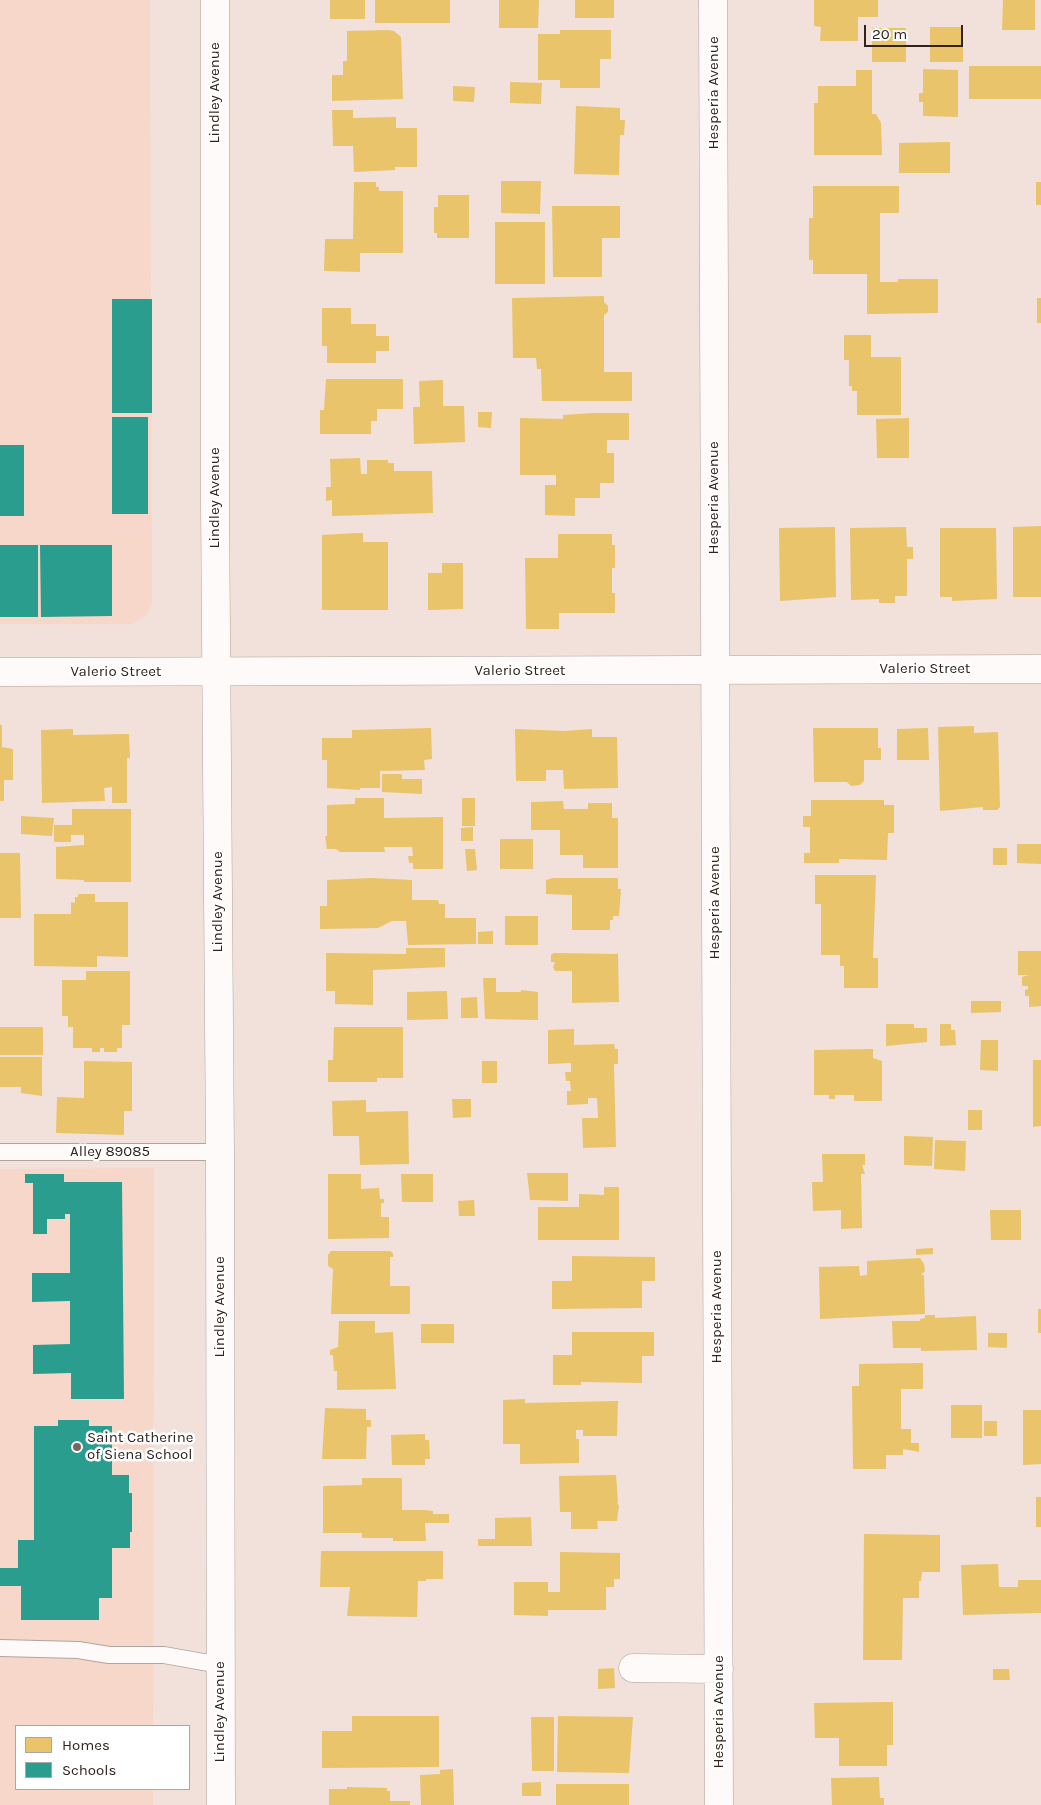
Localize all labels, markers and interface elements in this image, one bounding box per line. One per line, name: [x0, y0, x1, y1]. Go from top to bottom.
scale bar: [866, 15, 965, 47]
text: 20 m: [872, 25, 907, 43]
street label: Hesperia Avenue: [705, 36, 723, 150]
street label: Lindley Avenue: [206, 42, 224, 144]
street label: Hesperia Avenue: [705, 441, 723, 555]
street label: Lindley Avenue: [206, 447, 224, 549]
street label: Valerio Street: [880, 660, 970, 678]
street label: Valerio Street: [475, 662, 565, 680]
street label: Valerio Street: [71, 663, 161, 681]
street label: Hesperia Avenue: [706, 846, 724, 960]
street label: Lindley Avenue: [209, 851, 227, 953]
street label: Alley 89085: [70, 1143, 150, 1161]
street label: Hesperia Avenue: [708, 1250, 726, 1364]
street label: Lindley Avenue: [211, 1256, 229, 1358]
place label: Saint Catherine of Siena School: [87, 1429, 194, 1464]
marker: Saint Catherine of Siena School: [71, 1441, 83, 1453]
street label: Hesperia Avenue: [710, 1655, 728, 1769]
street label: Lindley Avenue: [211, 1661, 229, 1763]
legend: [15, 1725, 190, 1790]
text: Homes: [62, 1736, 110, 1754]
text: Schools: [62, 1761, 116, 1779]

